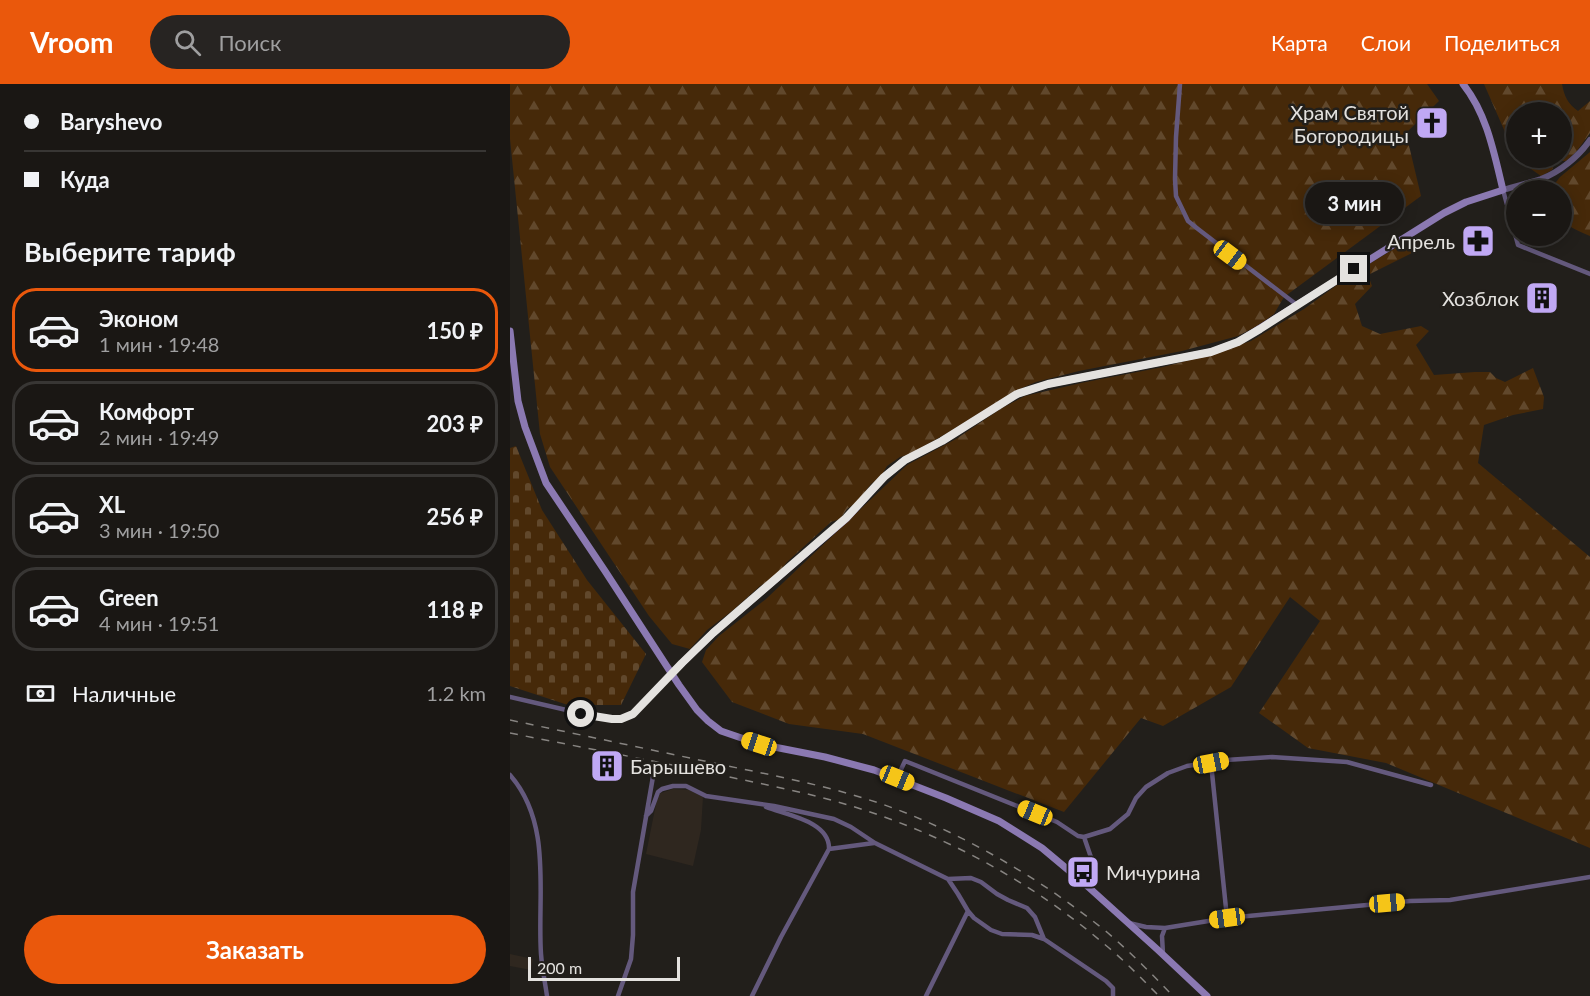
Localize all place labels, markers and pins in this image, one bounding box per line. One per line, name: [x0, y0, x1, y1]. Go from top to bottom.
place label: Храм Святой Богородицы: [1290, 100, 1409, 147]
church icon: Храм Святой Богородицы: [1414, 105, 1450, 141]
pharmacy icon: Апрель: [1460, 223, 1496, 259]
place label: Апрель: [1387, 229, 1455, 253]
building icon: Хозблок: [1524, 280, 1560, 316]
place label: Хозблок: [1442, 286, 1520, 310]
building icon: Барышево: [589, 748, 625, 784]
place label: Барышево: [630, 754, 726, 778]
bus stop icon: Мичурина: [1065, 854, 1101, 890]
place label: Мичурина: [1106, 860, 1200, 884]

